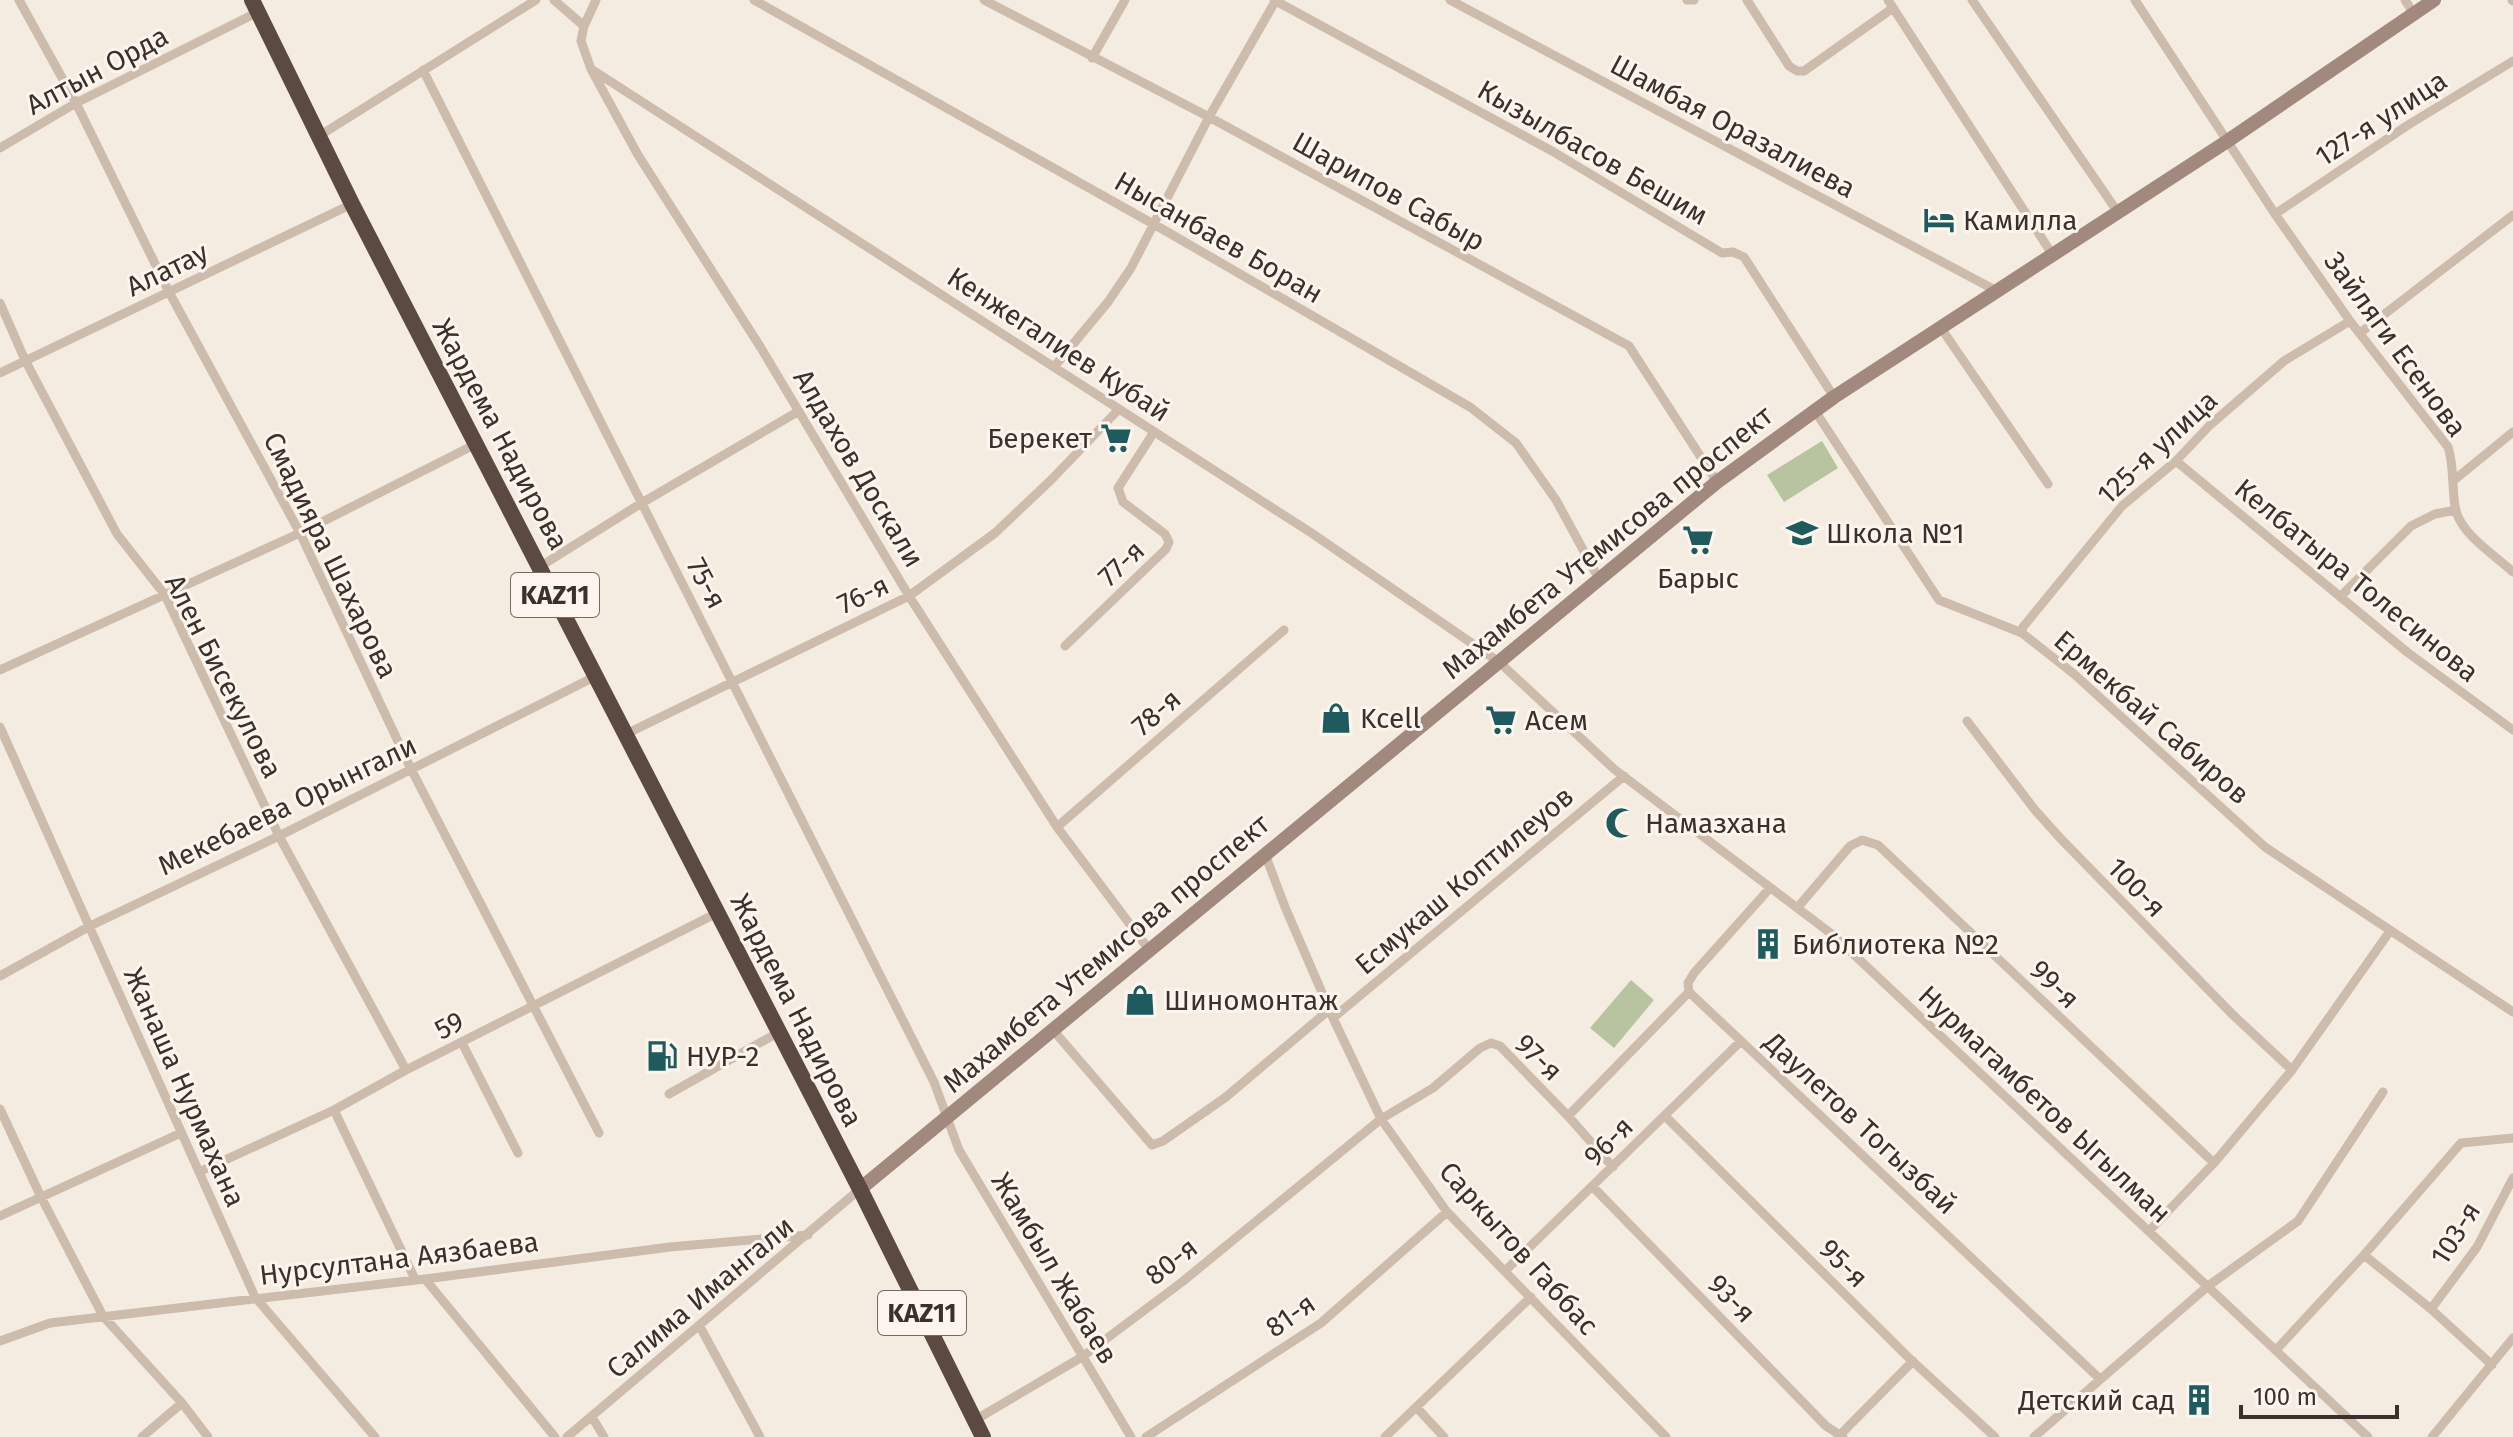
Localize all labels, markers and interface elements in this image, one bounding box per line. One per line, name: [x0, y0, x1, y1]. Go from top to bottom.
street label: Алтын Орда: [21, 19, 174, 122]
street label: Шамбая Оразалиева: [1605, 48, 1861, 205]
street label: 127-я улица: [2309, 64, 2453, 173]
street label: Кызылбасов Бешим: [1472, 73, 1714, 232]
street label: Шарипов Сабыр: [1287, 125, 1491, 258]
street label: Нысанбаев Боран: [1109, 164, 1329, 310]
hotel icon: Камилла: [1922, 203, 1956, 237]
place label: Камилла: [1963, 204, 2078, 237]
street label: Алатау: [121, 235, 214, 303]
street label: Зайляги Есенова: [2317, 245, 2474, 443]
street label: Кенжегалиев Кубай: [941, 260, 1176, 429]
street label: Жардема Надирова: [426, 313, 575, 555]
street label: Алдахов Доскали: [786, 363, 931, 573]
street label: 125-я улица: [2091, 384, 2224, 511]
street label: Махамбета Утемисова проспект: [1436, 399, 1779, 686]
supermarket icon: Берекет: [1099, 421, 1133, 455]
place label: Берекет: [987, 422, 1092, 455]
street label: Смадияра Шахарова: [257, 427, 405, 684]
street label: Келбатыра Толесинова: [2228, 472, 2485, 689]
school or university icon: Школа №1: [1785, 516, 1819, 550]
place label: Школа №1: [1826, 517, 1965, 550]
supermarket icon: Барыс: [1681, 523, 1715, 557]
street label: 77-я: [1091, 534, 1151, 593]
street label: 75-я: [680, 552, 733, 614]
place label: Барыс: [1657, 562, 1739, 595]
street label: 76-я: [832, 568, 894, 621]
street label: Ален Бисекулова: [158, 569, 289, 783]
road number: KAZ11: [511, 573, 599, 617]
street label: Ермекбай Сабиров: [2047, 624, 2256, 811]
street label: 78-я: [1125, 682, 1187, 742]
shop icon: Kcell: [1319, 701, 1353, 735]
place label: Kcell: [1360, 702, 1421, 735]
supermarket icon: Асем: [1484, 703, 1518, 737]
place label: Асем: [1525, 704, 1588, 737]
street label: Мекебаева Орынгали: [153, 729, 422, 882]
street label: Есмукаш Коптилеуов: [1348, 779, 1580, 981]
mosque icon: Намазхана: [1604, 806, 1638, 840]
street label: Махамбета Утемисова проспект: [937, 807, 1276, 1100]
place label: Намазхана: [1645, 807, 1787, 840]
street label: 100-я: [2101, 851, 2173, 924]
street label: Жардема Надирова: [723, 888, 870, 1132]
building icon: Библиотека №2: [1751, 927, 1785, 961]
place label: Библиотека №2: [1792, 928, 1999, 961]
street label: 99-я: [2023, 953, 2086, 1016]
street label: Жанаша Нурмахана: [117, 962, 252, 1212]
street label: Нурмагамбетов Ыгылман: [1912, 979, 2178, 1230]
shop icon: Шиномонтаж: [1123, 983, 1157, 1017]
place label: Шиномонтаж: [1164, 984, 1338, 1017]
street label: 59: [429, 1004, 469, 1047]
street label: Даулетов Тогызбай: [1757, 1025, 1964, 1221]
street label: 97-я: [1508, 1027, 1569, 1088]
fuel station icon: НУР-2: [645, 1039, 679, 1073]
place label: НУР-2: [686, 1040, 759, 1073]
street label: 96-я: [1577, 1110, 1640, 1173]
street label: Саркытов Габбас: [1432, 1155, 1605, 1342]
street label: Жамбыл Жабаев: [984, 1167, 1125, 1370]
street label: 103-я: [2423, 1196, 2487, 1271]
street label: Салима Имангали: [600, 1210, 800, 1385]
street label: Нурсултана Аязбаева: [258, 1225, 541, 1292]
street label: 80-я: [1139, 1231, 1204, 1292]
street label: 95-я: [1813, 1232, 1875, 1294]
street label: 93-я: [1701, 1267, 1762, 1329]
street label: 81-я: [1259, 1287, 1321, 1344]
road number: KAZ11: [878, 1291, 966, 1335]
scale bar: [2241, 1369, 2397, 1419]
building icon: Детский сад: [2182, 1383, 2216, 1417]
text: 100 m: [2253, 1383, 2317, 1411]
place label: Детский сад: [2018, 1384, 2175, 1417]

